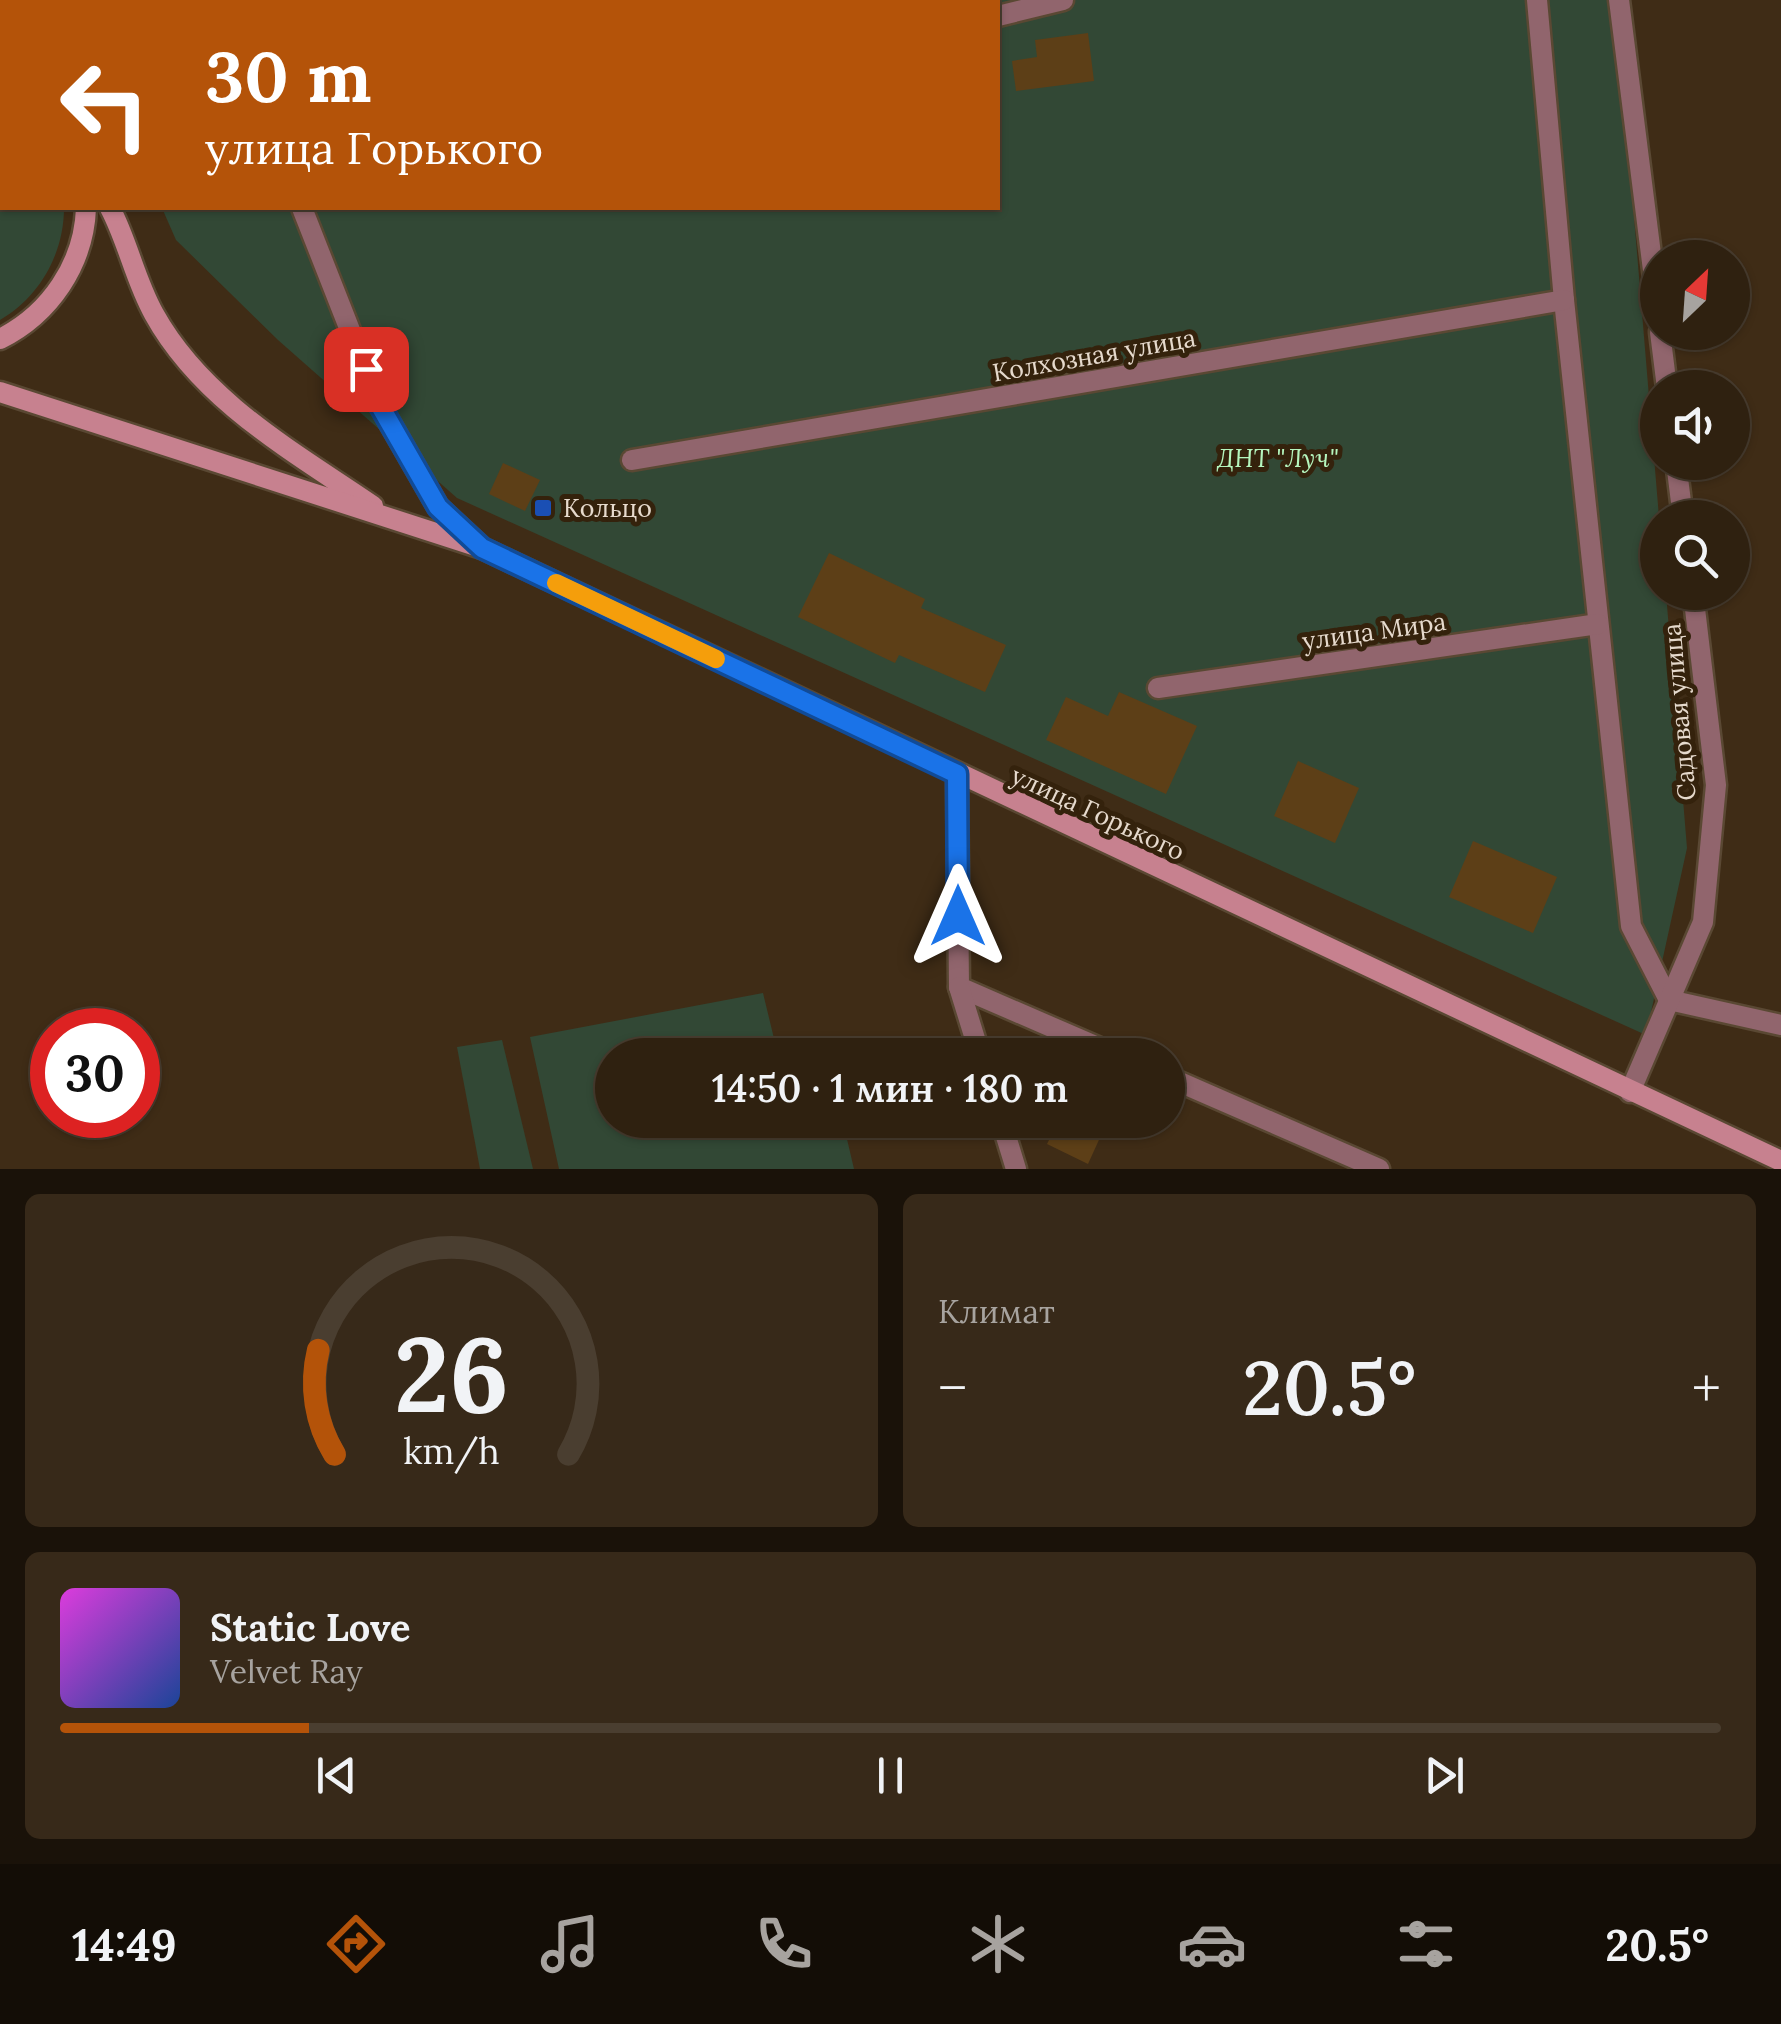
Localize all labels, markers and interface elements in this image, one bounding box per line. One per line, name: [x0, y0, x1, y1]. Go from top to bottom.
text: 30 m: [205, 32, 372, 121]
icon: left: [40, 40, 170, 170]
text: улица Горького: [205, 119, 543, 176]
north arrow: [1640, 240, 1750, 350]
map controls: [1640, 240, 1750, 610]
street label: Колхозная улица: [990, 321, 1198, 389]
pin: [324, 327, 409, 412]
icon: arrive: [339, 342, 394, 397]
button: sound: [1640, 370, 1750, 480]
park label: ДНТ "Луч": [1216, 442, 1339, 474]
place label: Кольцо: [563, 492, 652, 524]
marker: Кольцо: [532, 497, 554, 519]
button: search: [1640, 500, 1750, 610]
street label: улица Мира: [1300, 605, 1448, 657]
street label: Садовая улица: [1655, 622, 1703, 802]
street label: улица Горького: [1006, 759, 1190, 867]
position arrow: [906, 864, 1010, 968]
speed limit sign: 30: [30, 1008, 160, 1138]
text: 14:50 · 1 мин · 180 m: [712, 1064, 1068, 1112]
text: Климат: [938, 1291, 1055, 1332]
text: 26: [394, 1307, 509, 1440]
text: 20.5°: [1243, 1340, 1416, 1436]
text: −: [938, 1353, 967, 1423]
text: +: [1692, 1353, 1721, 1423]
text: km/h: [403, 1428, 500, 1474]
text: Static Love: [210, 1603, 410, 1651]
text: Velvet Ray: [210, 1651, 363, 1692]
icon: previous: [309, 1748, 364, 1803]
icon: pause: [863, 1748, 918, 1803]
icon: next: [1417, 1748, 1472, 1803]
icon: directions: [321, 1909, 391, 1979]
icon: music: [535, 1909, 605, 1979]
icon: phone: [749, 1909, 819, 1979]
icon: climate: [963, 1909, 1033, 1979]
icon: car: [1177, 1909, 1247, 1979]
icon: filters: [1391, 1909, 1461, 1979]
text: 14:49: [72, 1916, 177, 1973]
text: 20.5°: [1605, 1916, 1709, 1973]

